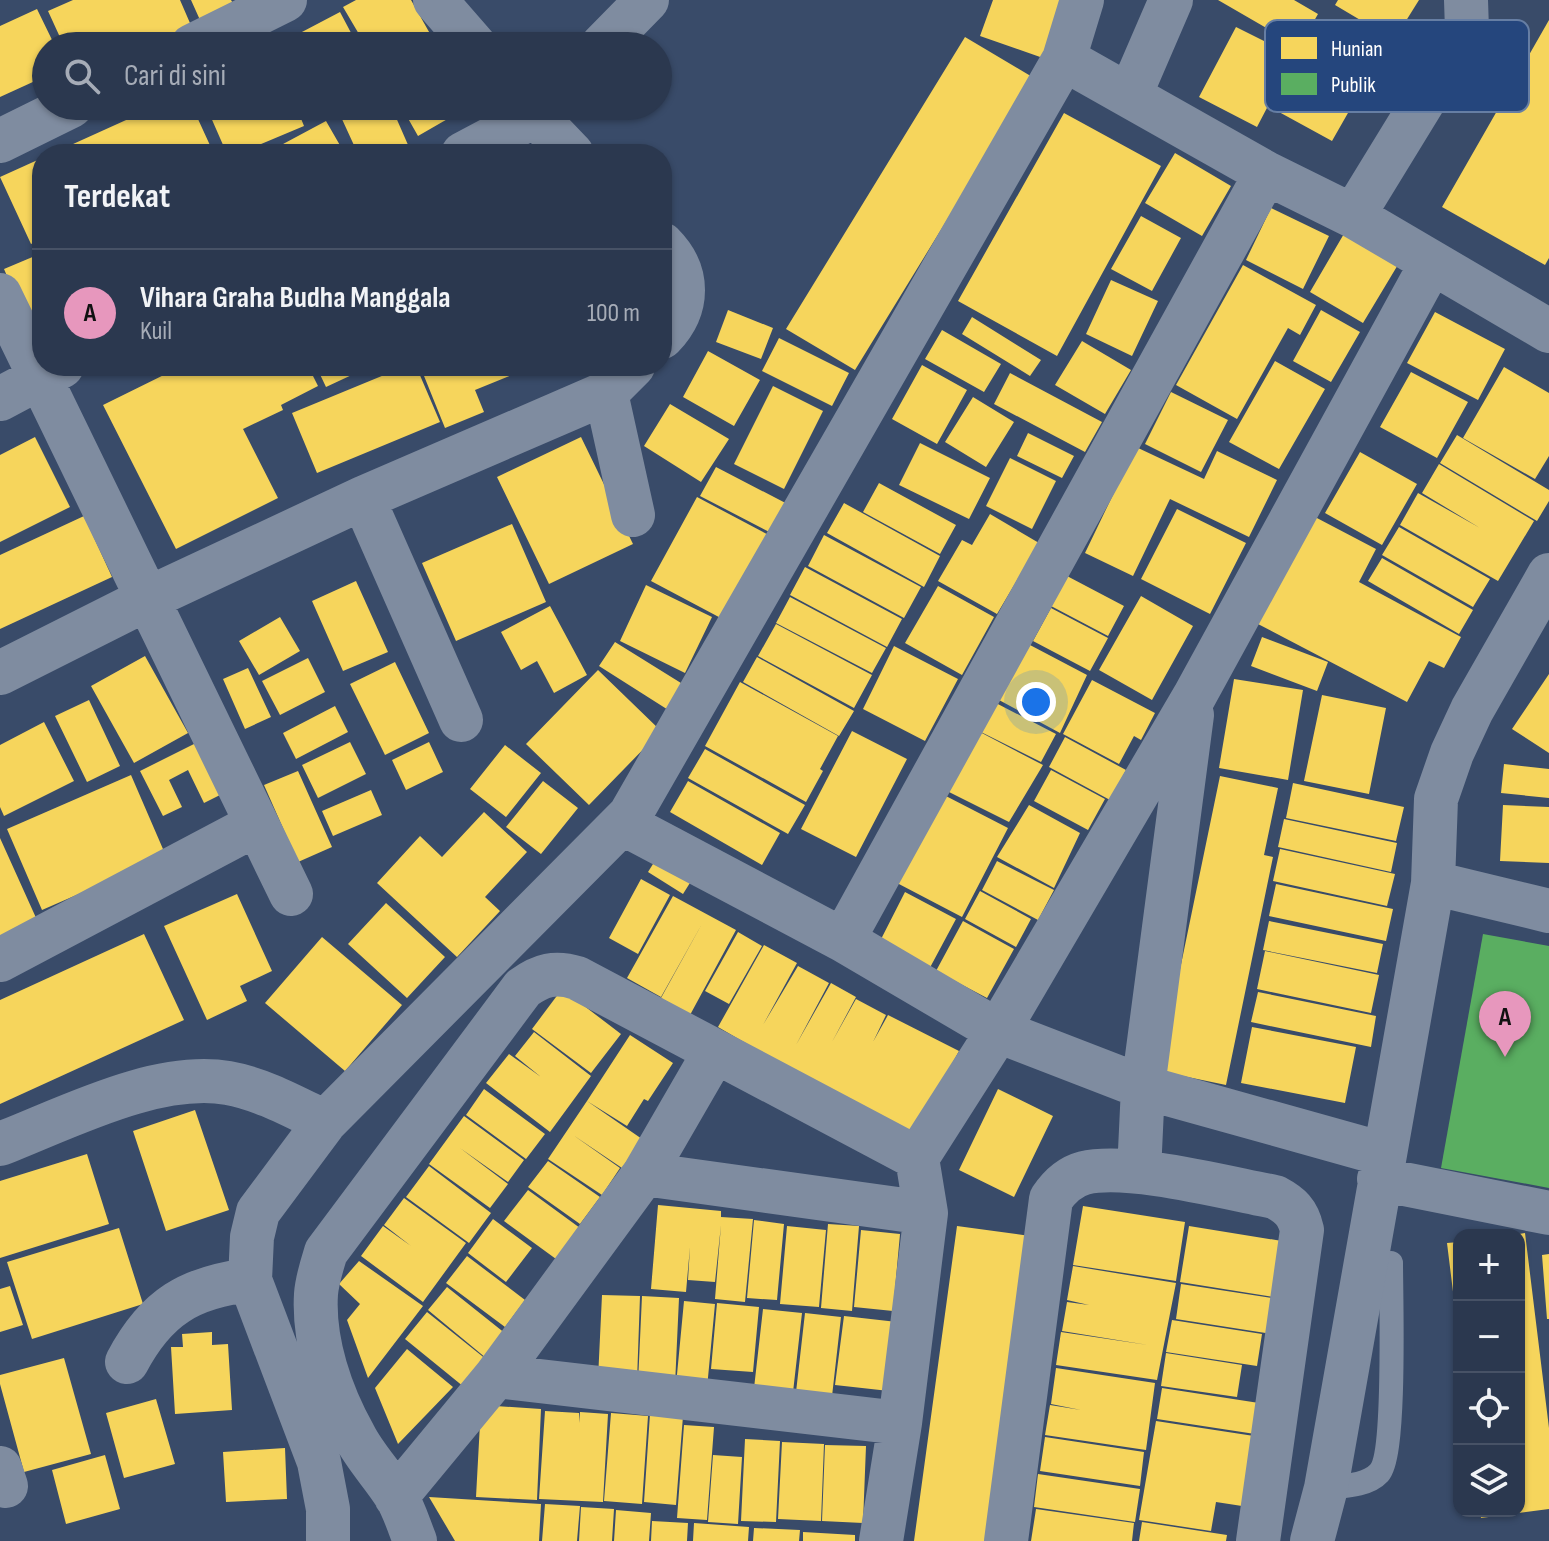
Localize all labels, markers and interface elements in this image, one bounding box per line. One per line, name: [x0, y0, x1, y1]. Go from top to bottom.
legend: [1265, 20, 1529, 112]
search box: [32, 32, 672, 120]
text: Hunian: [1331, 36, 1383, 63]
icon: search: [60, 54, 104, 98]
text: Cari di sini: [124, 58, 226, 94]
text: Publik: [1331, 72, 1376, 99]
text: Terdekat: [64, 176, 170, 217]
text: Vihara Graha Budha Manggala: [140, 280, 451, 316]
text: A: [84, 298, 96, 329]
text: 100 m: [587, 298, 640, 329]
text: Kuil: [140, 316, 172, 347]
your location: [1016, 682, 1056, 722]
pin: A: [1479, 991, 1531, 1057]
map controls: [1453, 1229, 1525, 1517]
button: +: [1453, 1229, 1525, 1301]
button: −: [1453, 1301, 1525, 1373]
button: locate: [1453, 1373, 1525, 1445]
button: layers: [1453, 1445, 1525, 1517]

